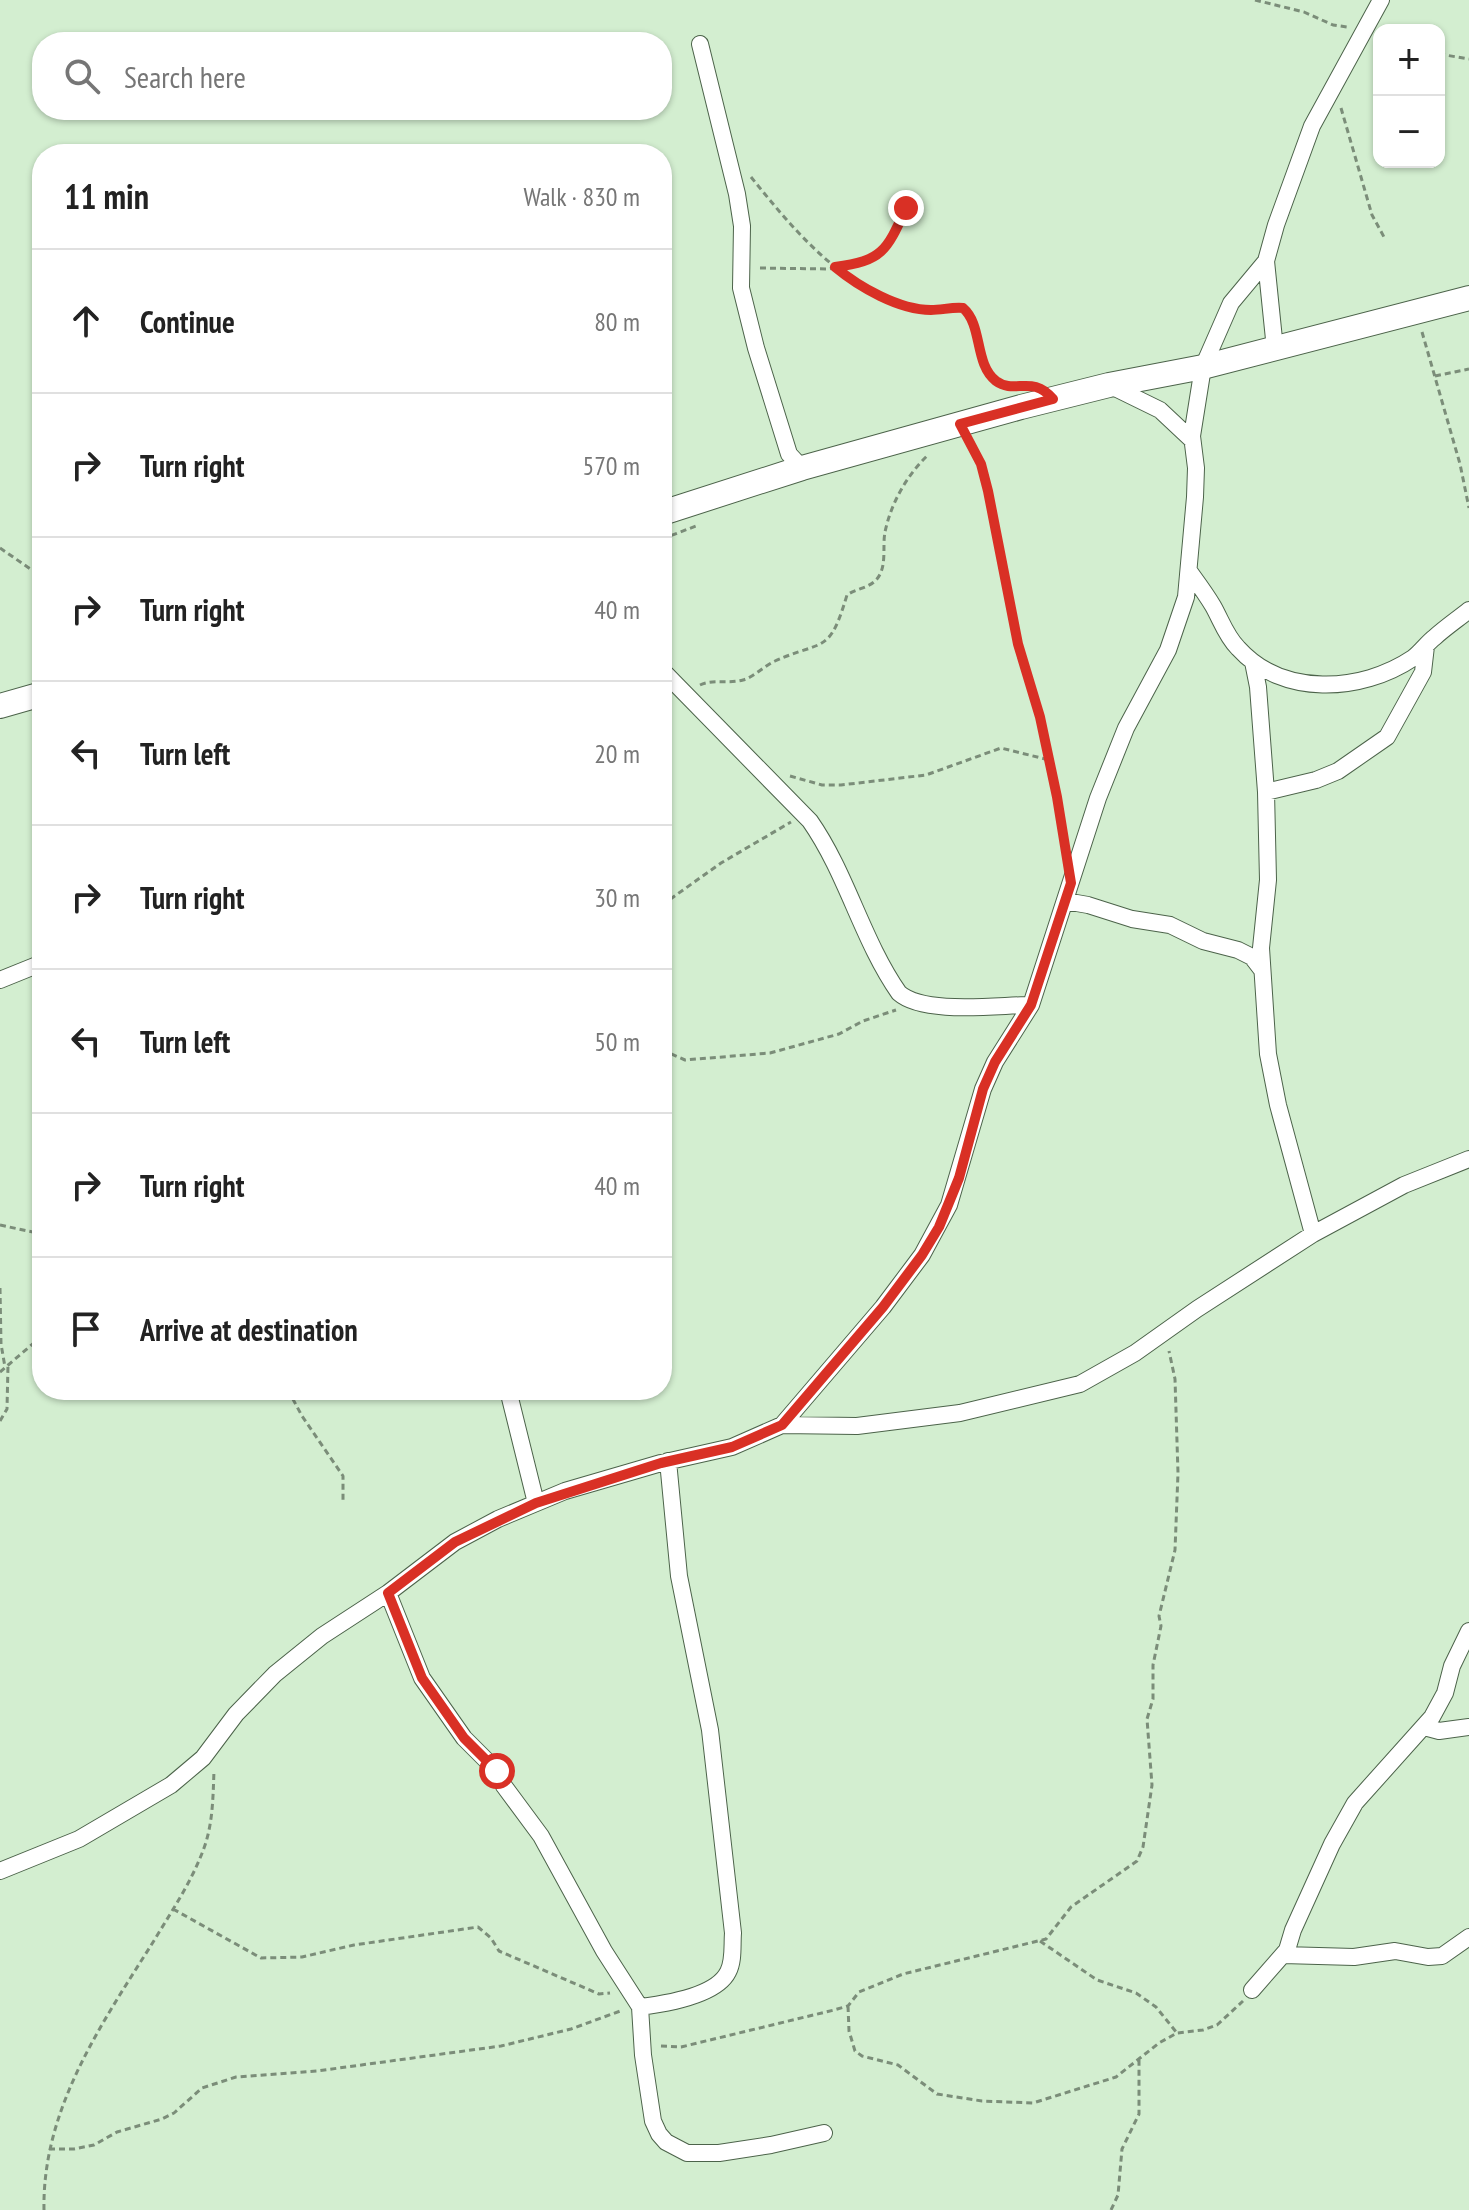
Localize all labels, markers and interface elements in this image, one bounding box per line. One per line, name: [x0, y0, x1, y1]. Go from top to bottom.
map controls: [1373, 24, 1445, 168]
button: +: [1373, 24, 1445, 96]
search box: [32, 32, 672, 120]
icon: search: [60, 54, 104, 98]
text: Search here: [124, 57, 246, 96]
button: −: [1373, 96, 1445, 168]
text: 11 min: [64, 174, 149, 218]
text: Walk · 830 m: [523, 180, 640, 213]
route end: [888, 190, 924, 226]
icon: ahead: [64, 299, 108, 343]
text: Continue: [140, 302, 235, 341]
text: 80 m: [594, 305, 640, 338]
icon: right: [64, 443, 108, 487]
text: Turn right: [140, 446, 244, 485]
text: 570 m: [582, 449, 640, 482]
icon: right: [64, 587, 108, 631]
text: Turn right: [140, 590, 244, 629]
text: 40 m: [594, 593, 640, 626]
icon: left: [64, 731, 108, 775]
text: Turn left: [140, 734, 230, 773]
text: 20 m: [594, 737, 640, 770]
icon: right: [64, 875, 108, 919]
text: Turn right: [140, 878, 244, 917]
text: 30 m: [594, 881, 640, 914]
icon: left: [64, 1019, 108, 1063]
text: Turn left: [140, 1022, 230, 1061]
text: 50 m: [594, 1025, 640, 1058]
icon: right: [64, 1163, 108, 1207]
text: Turn right: [140, 1166, 244, 1205]
text: 40 m: [594, 1169, 640, 1202]
icon: arrive: [64, 1307, 108, 1351]
text: Arrive at destination: [140, 1310, 358, 1349]
route start: [479, 1753, 515, 1789]

